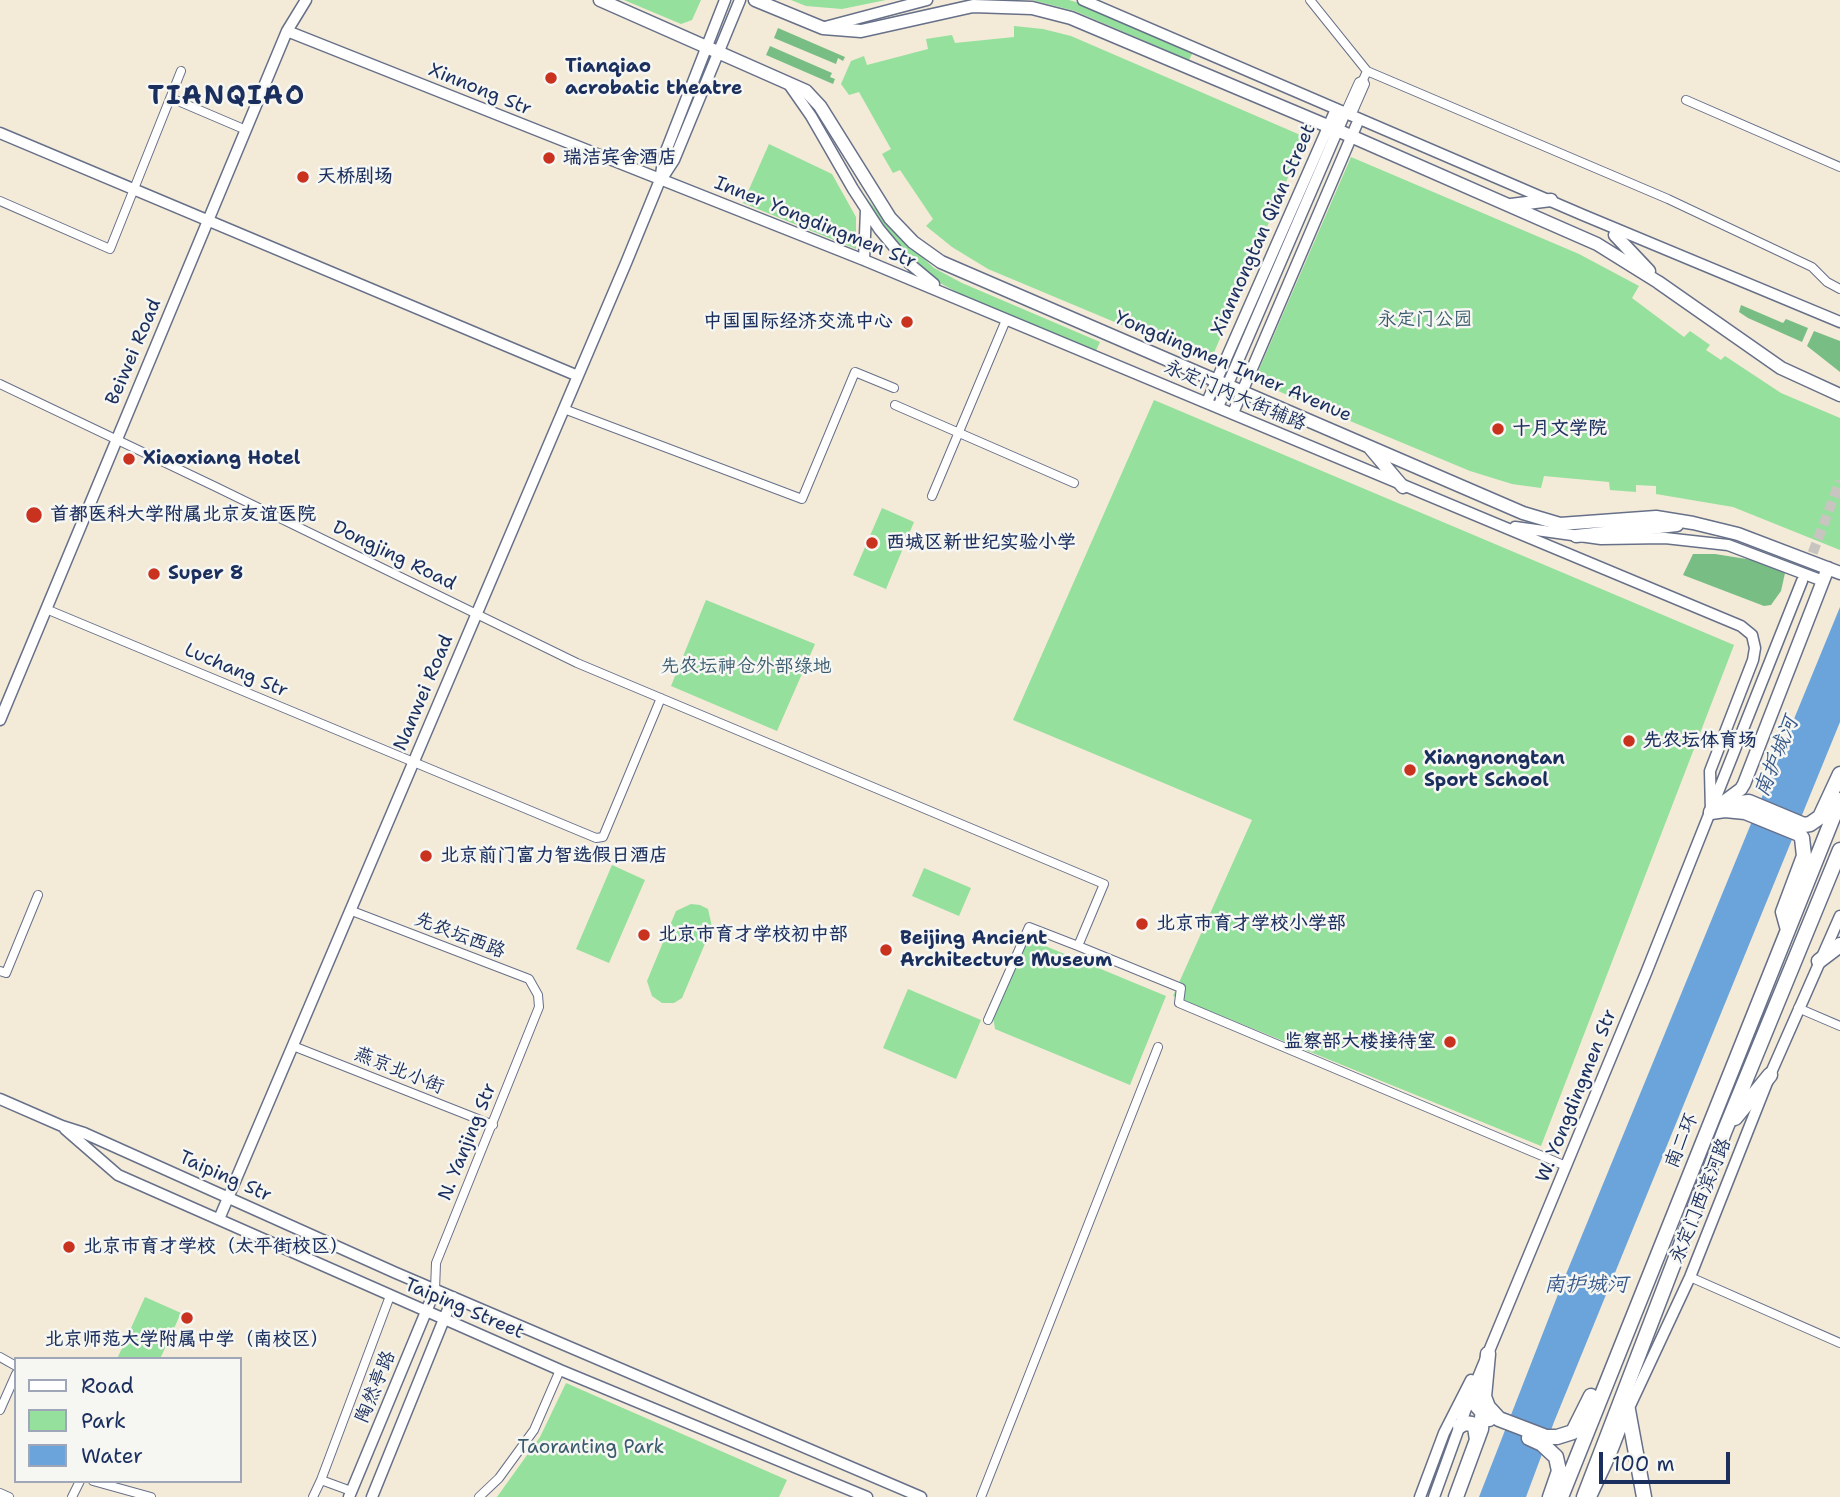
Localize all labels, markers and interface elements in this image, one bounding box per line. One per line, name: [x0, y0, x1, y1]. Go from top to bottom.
place label: Tianqiao acrobatic theatre: [565, 56, 742, 100]
street label: Xinnong Str: [425, 59, 535, 121]
marker: Tianqiao acrobatic theatre: [543, 70, 559, 86]
district label: TIANQIAO: [149, 81, 305, 113]
street label: Xiannongtan Qian Street: [1207, 121, 1321, 339]
place label: 瑞洁宾舍酒店: [563, 147, 677, 169]
marker: 瑞洁宾舍酒店: [541, 150, 557, 166]
place label: 天桥剧场: [317, 166, 393, 188]
marker: 天桥剧场: [295, 169, 311, 185]
street label: Inner Yongdingmen Str: [711, 172, 919, 274]
street label: Beiwei Road: [101, 295, 167, 409]
street label: Yongdingmen Inner Avenue: [1111, 307, 1355, 427]
park label: 永定门公园: [1378, 309, 1472, 331]
place label: 中国国际经济交流中心: [703, 311, 893, 333]
marker: 中国国际经济交流中心: [899, 314, 915, 330]
street label: 永定门内大街辅路: [1161, 356, 1309, 436]
place label: 十月文学院: [1512, 418, 1607, 440]
marker: 十月文学院: [1490, 421, 1506, 437]
place label: Xiaoxiang Hotel: [143, 448, 300, 470]
marker: Xiaoxiang Hotel: [121, 451, 137, 467]
place label: 首都医科大学附属北京友谊医院: [50, 504, 316, 526]
marker: 首都医科大学附属北京友谊医院: [24, 505, 44, 525]
street label: Dongjing Road: [329, 516, 459, 596]
place label: 西城区新世纪实验小学: [886, 532, 1076, 554]
marker: 西城区新世纪实验小学: [864, 535, 880, 551]
place label: Super 8: [168, 563, 243, 585]
marker: Super 8: [146, 566, 162, 582]
street label: Nanwei Road: [389, 632, 459, 754]
street label: Luchang Str: [181, 639, 291, 703]
park label: 先农坛神仓外部绿地: [661, 656, 831, 678]
water label: 南护城河: [1750, 713, 1804, 801]
place label: 先农坛体育场: [1643, 730, 1757, 752]
marker: 先农坛体育场: [1621, 733, 1637, 749]
place label: Xiangnongtan Sport School: [1424, 748, 1565, 792]
marker: Xiangnongtan Sport School: [1402, 762, 1418, 778]
place label: 北京前门富力智选假日酒店: [440, 845, 668, 867]
marker: 北京前门富力智选假日酒店: [418, 848, 434, 864]
street label: 先农坛西路: [412, 908, 508, 964]
place label: 北京市育才学校小学部: [1156, 913, 1346, 935]
marker: 北京市育才学校小学部: [1134, 916, 1150, 932]
place label: 北京市育才学校初中部: [658, 924, 848, 946]
marker: 北京市育才学校初中部: [636, 927, 652, 943]
place label: Beijing Ancient Architecture Museum: [900, 928, 1112, 972]
marker: Beijing Ancient Architecture Museum: [878, 942, 894, 958]
street label: W. Yongdingmen Str: [1532, 1006, 1622, 1186]
place label: 监察部大楼接待室: [1284, 1031, 1436, 1053]
marker: 监察部大楼接待室: [1442, 1034, 1458, 1050]
street label: 燕京北小街: [351, 1043, 447, 1099]
street label: N. Yanjing Str: [434, 1080, 502, 1204]
street label: 南二环: [1661, 1110, 1703, 1172]
street label: 永定门西滨河路: [1666, 1135, 1736, 1267]
street label: Taiping Str: [175, 1146, 275, 1208]
place label: 北京市育才学校（太平街校区）: [83, 1236, 349, 1258]
marker: 北京市育才学校（太平街校区）: [61, 1239, 77, 1255]
water label: 南护城河: [1544, 1273, 1628, 1299]
street label: Taiping Street: [401, 1274, 527, 1344]
marker: 北京师范大学附属中学（南校区）: [179, 1310, 195, 1326]
place label: 北京师范大学附属中学（南校区）: [45, 1329, 329, 1351]
street label: 陶然亭路: [351, 1347, 401, 1427]
legend: [14, 1357, 242, 1483]
text: Road: [81, 1372, 134, 1400]
text: Park: [81, 1407, 126, 1435]
park label: Taoranting Park: [518, 1437, 664, 1459]
scale bar: [1602, 1438, 1733, 1482]
text: Water: [81, 1442, 143, 1470]
text: 100 m: [1612, 1450, 1675, 1478]

